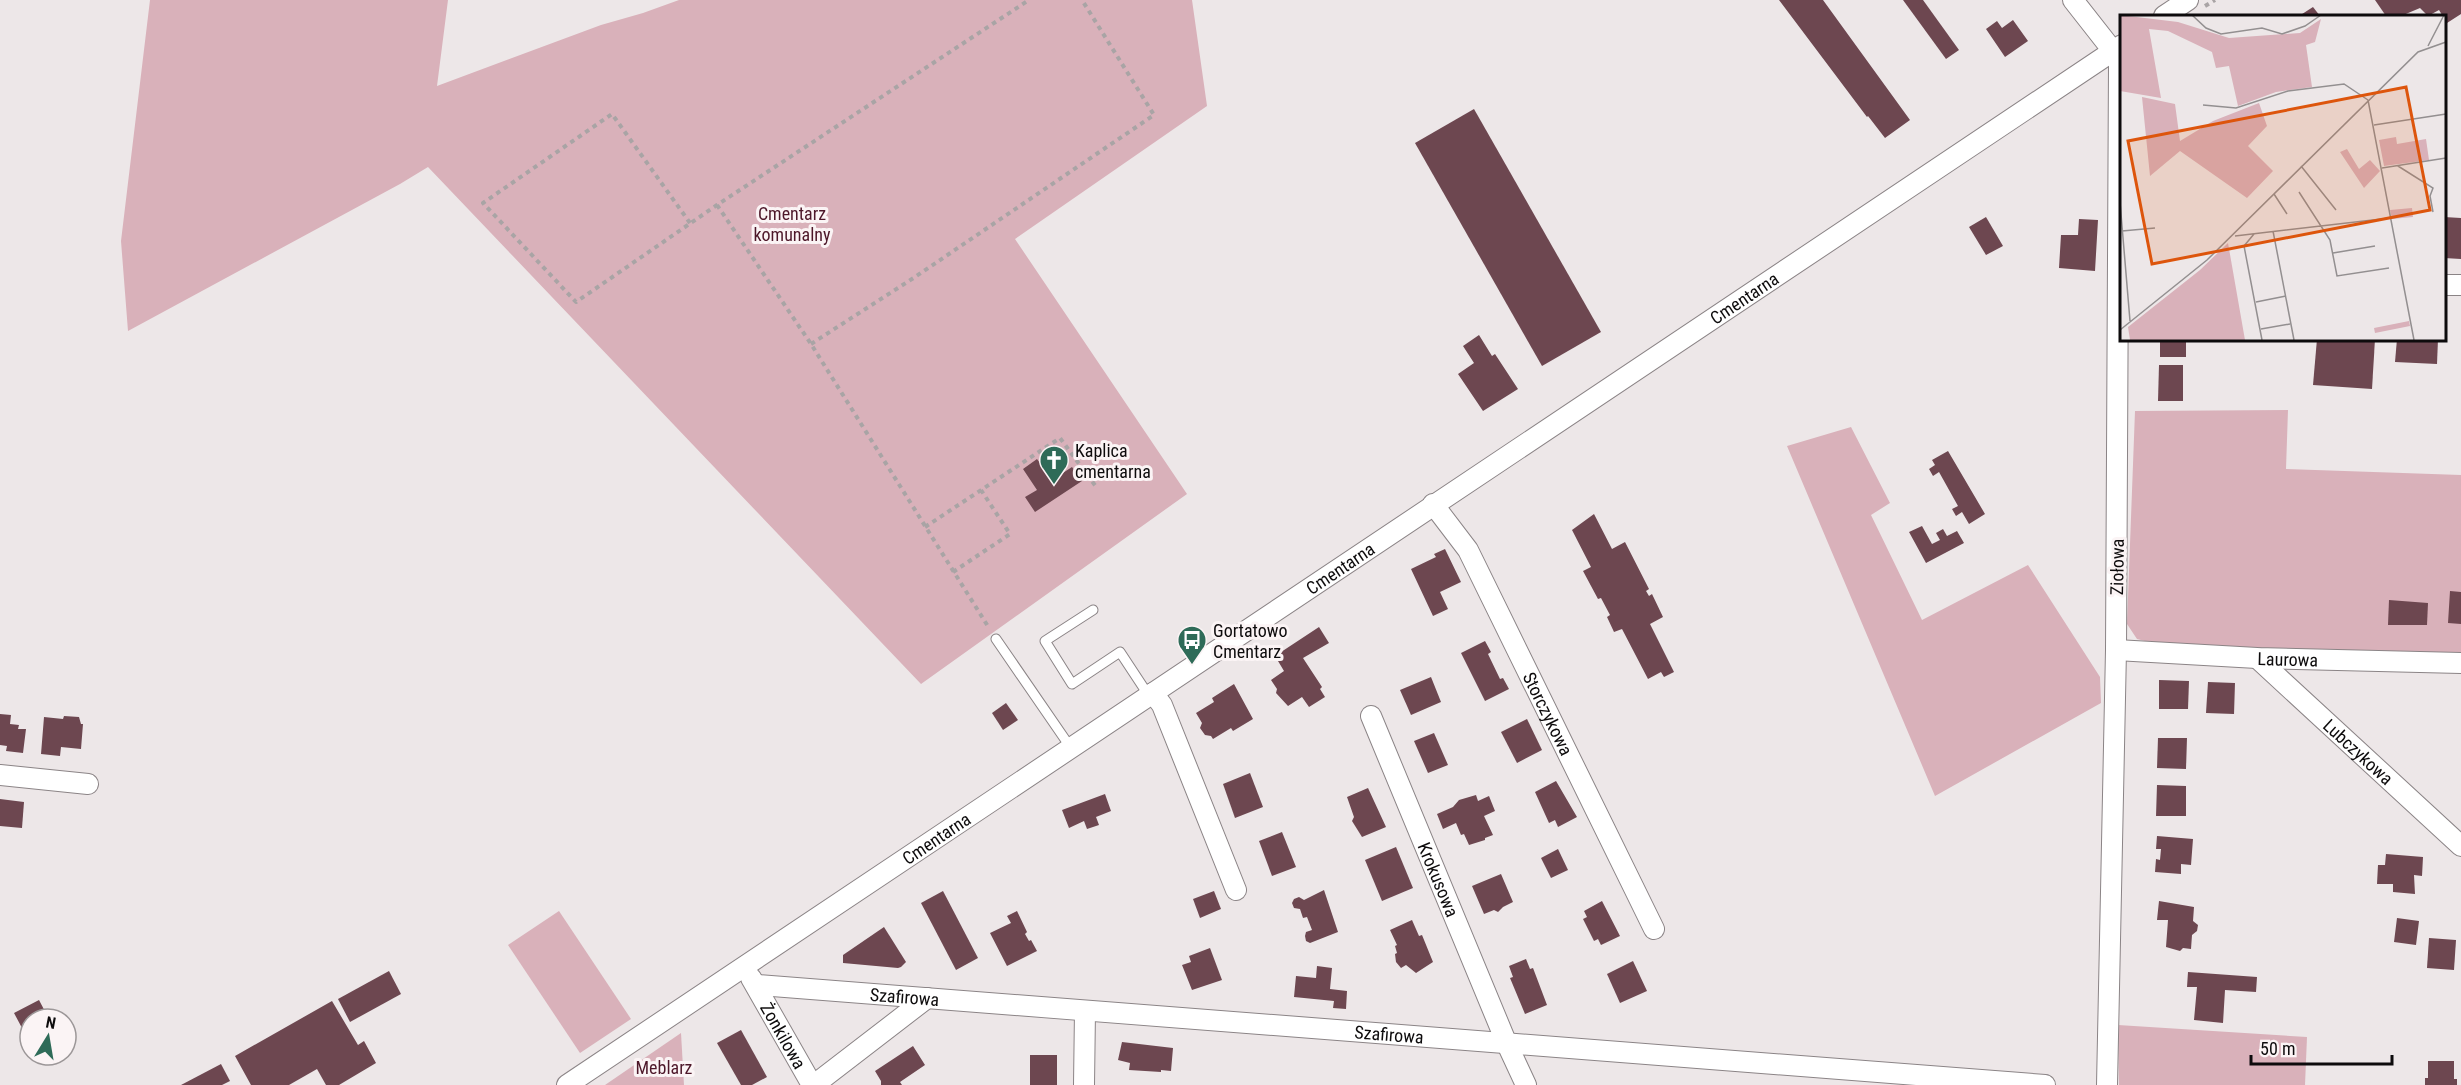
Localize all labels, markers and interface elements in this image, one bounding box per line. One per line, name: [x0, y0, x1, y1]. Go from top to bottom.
inset map: [2120, 15, 2446, 340]
park label: Cmentarz komunalny: [753, 203, 831, 245]
street label: Cmentarna: [1706, 267, 1782, 328]
place label: Kaplica cmentarna: [1075, 440, 1151, 482]
church icon: Kaplica cmentarna: [1038, 444, 1070, 486]
street label: Cmentarna: [1302, 538, 1378, 598]
street label: Ziołowa: [2106, 539, 2128, 595]
place label: Gortatowo Cmentarz: [1213, 620, 1287, 662]
bus stop icon: Gortatowo Cmentarz: [1176, 624, 1208, 666]
street label: Laurowa: [2257, 648, 2318, 670]
street label: Storczykowa: [1519, 668, 1578, 759]
street label: Lubczykowa: [2319, 714, 2398, 789]
street label: Cmentarna: [898, 808, 974, 868]
street label: Krokusowa: [1414, 839, 1464, 920]
street label: Szafirowa: [869, 983, 940, 1010]
street label: Żonkilowa: [757, 999, 811, 1072]
north arrow: [18, 1007, 78, 1067]
text: N: [44, 1013, 57, 1033]
street label: Szafirowa: [1354, 1021, 1425, 1047]
scale bar: [2251, 1028, 2392, 1066]
text: 50 m: [2260, 1038, 2295, 1059]
park label: Meblarz: [635, 1057, 693, 1078]

